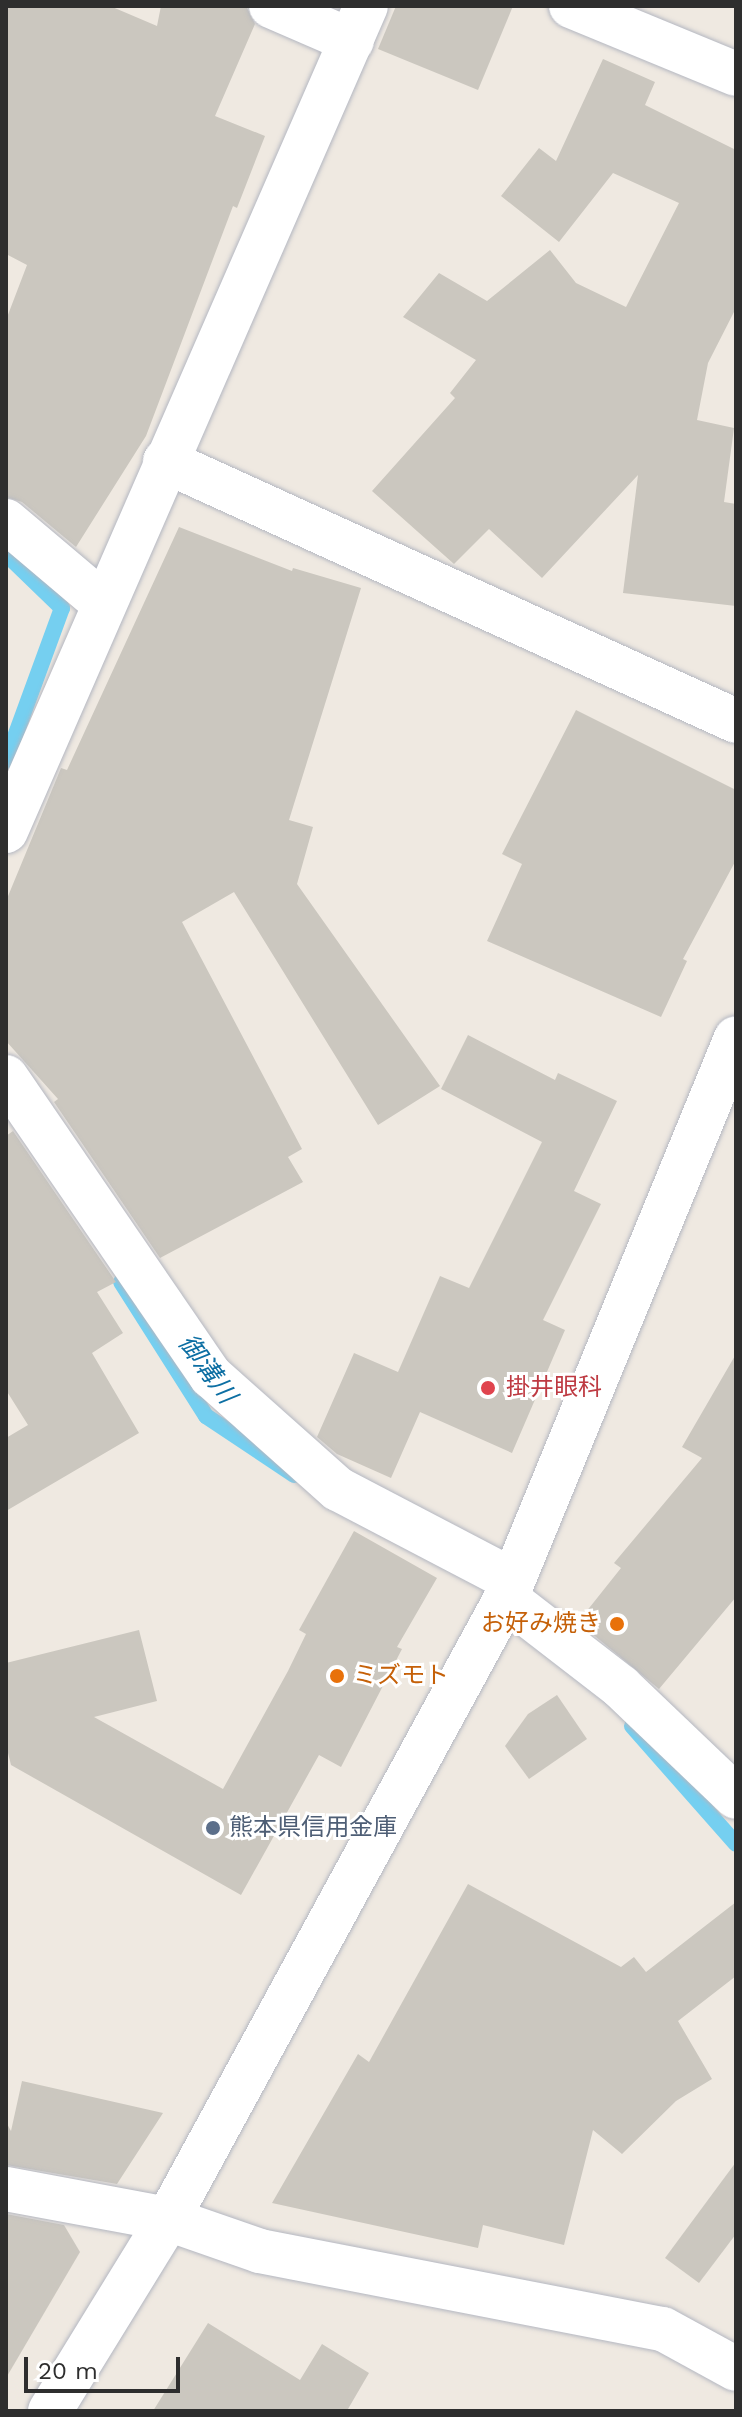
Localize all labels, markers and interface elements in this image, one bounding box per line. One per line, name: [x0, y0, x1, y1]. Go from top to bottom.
water label: 御溝川: [171, 1328, 243, 1410]
place label: 掛井眼科: [506, 1374, 602, 1402]
marker: 掛井眼科: [477, 1377, 499, 1399]
place label: お好み焼き: [481, 1610, 601, 1638]
marker: お好み焼き: [608, 1615, 626, 1633]
place label: ミズモト: [353, 1662, 449, 1690]
marker: ミズモト: [328, 1667, 346, 1685]
place label: 熊本県信用金庫: [229, 1814, 397, 1842]
marker: 熊本県信用金庫: [204, 1819, 222, 1837]
scale bar: [28, 2341, 184, 2391]
text: 20 m: [38, 2357, 98, 2385]

